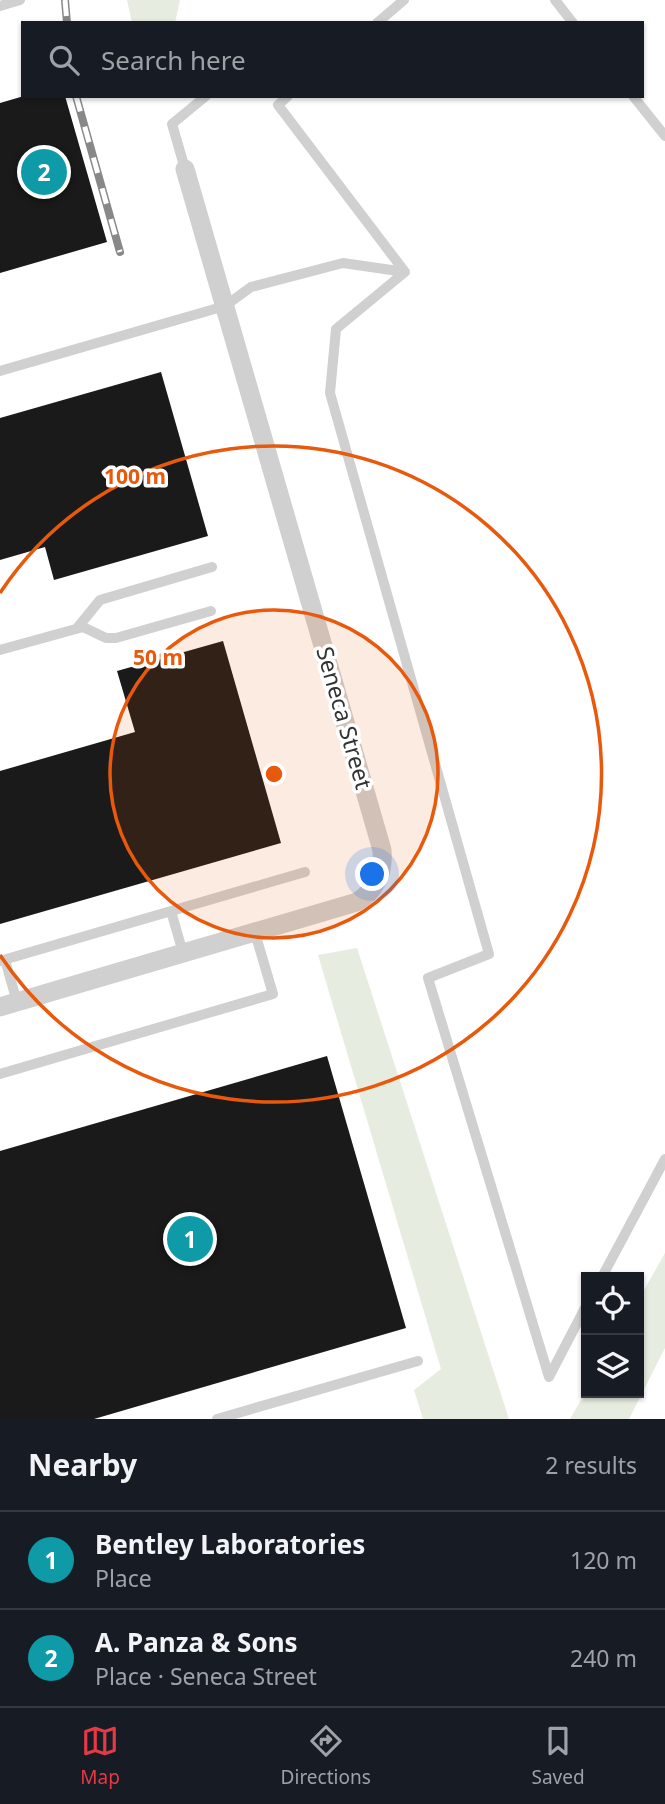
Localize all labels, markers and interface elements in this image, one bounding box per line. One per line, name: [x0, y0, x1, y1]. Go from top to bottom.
search box: [21, 21, 644, 98]
icon: search: [45, 41, 83, 79]
text: Search here: [101, 42, 246, 78]
pin: 2: [21, 146, 67, 198]
text: 100 m: [104, 462, 166, 490]
text: 50 m: [133, 643, 183, 671]
street label: Seneca Street: [309, 643, 381, 793]
centre of rings: [262, 762, 286, 786]
your location: [355, 857, 389, 891]
pin: 1: [167, 1213, 213, 1265]
map controls: [581, 1272, 644, 1398]
button: locate: [581, 1272, 644, 1335]
button: layers: [581, 1335, 644, 1398]
text: Nearby: [28, 1444, 137, 1485]
text: 2 results: [545, 1449, 637, 1481]
text: Bentley Laboratories: [95, 1526, 365, 1562]
text: 1: [44, 1544, 58, 1576]
text: 120 m: [570, 1544, 637, 1576]
text: Place: [95, 1562, 152, 1594]
text: A. Panza & Sons: [95, 1624, 298, 1660]
text: 2: [44, 1642, 58, 1674]
text: 240 m: [570, 1642, 637, 1674]
text: Place · Seneca Street: [95, 1660, 317, 1692]
tab: Map: [80, 1722, 120, 1790]
tab: Directions: [281, 1722, 371, 1790]
tab: Saved: [531, 1722, 585, 1790]

